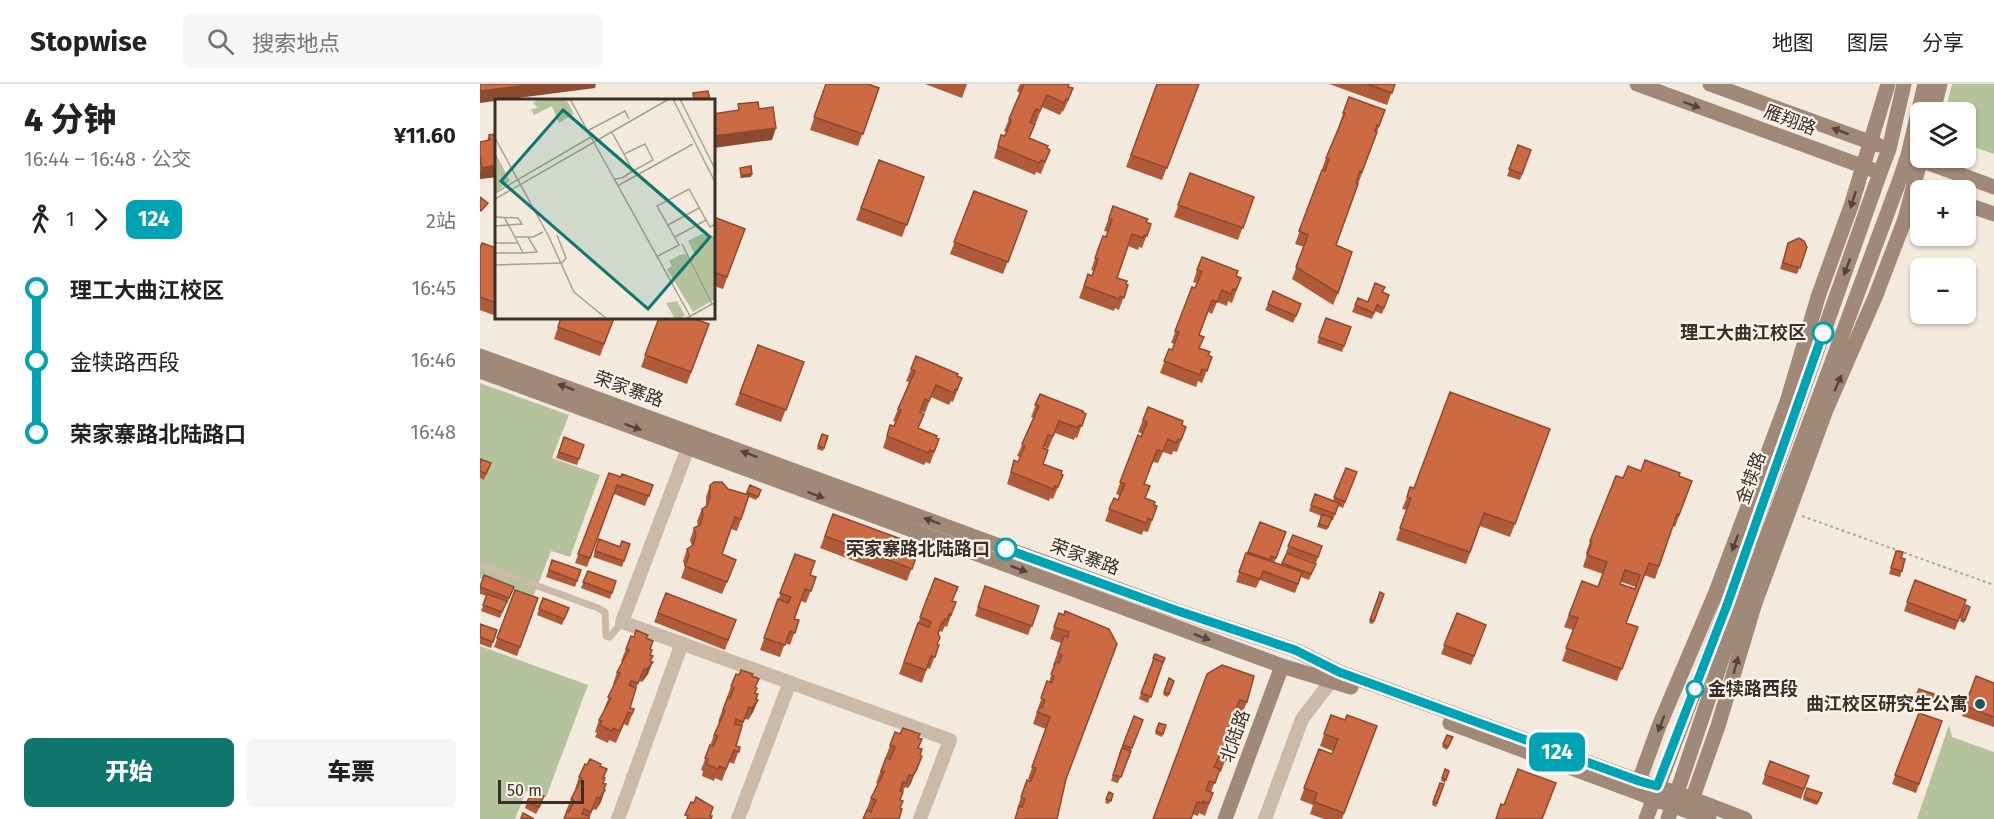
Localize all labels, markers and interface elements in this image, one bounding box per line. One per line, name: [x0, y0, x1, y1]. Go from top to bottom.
search box: [183, 14, 603, 68]
text: Stopwise: [30, 25, 147, 58]
icon: search: [204, 25, 237, 58]
text: 搜索地点: [252, 30, 340, 57]
text: 地图: [1772, 30, 1814, 56]
text: 图层: [1847, 30, 1889, 56]
text: 分享: [1922, 30, 1964, 56]
inset map: [495, 99, 716, 320]
text: 4 分钟: [24, 100, 117, 140]
one-way arrow: [1683, 100, 1701, 110]
street label: 雁翔路: [1761, 100, 1819, 140]
map controls: [1910, 102, 1976, 324]
button: layers: [1910, 102, 1976, 168]
text: ¥11.60: [394, 122, 456, 149]
one-way arrow: [1831, 126, 1849, 136]
text: 16:44 – 16:48 · 公交: [24, 147, 191, 171]
button: +: [1910, 180, 1976, 246]
one-way arrow: [1848, 191, 1857, 209]
icon: walk: [24, 203, 57, 236]
icon: forward: [84, 203, 117, 236]
text: 124: [138, 206, 170, 232]
text: 1: [66, 207, 75, 231]
text: 2站: [426, 209, 456, 233]
button: −: [1910, 258, 1976, 324]
one-way arrow: [1841, 259, 1851, 277]
text: 16:45: [412, 276, 456, 300]
text: 理工大曲江校区: [70, 277, 224, 304]
place label: 理工大曲江校区: [1680, 322, 1806, 344]
marker: 理工大曲江校区: [1812, 322, 1834, 344]
text: 16:46: [411, 348, 456, 372]
text: 金犊路西段: [70, 349, 180, 376]
street label: 荣家寨路: [591, 366, 667, 412]
one-way arrow: [1833, 373, 1843, 391]
one-way arrow: [557, 382, 575, 391]
text: 16:48: [410, 420, 456, 444]
text: 荣家寨路北陆路口: [70, 421, 246, 448]
one-way arrow: [625, 423, 643, 433]
one-way arrow: [740, 449, 758, 459]
street label: 金犊路: [1731, 449, 1771, 507]
one-way arrow: [808, 490, 826, 500]
one-way arrow: [923, 516, 941, 526]
street label: 荣家寨路: [1047, 534, 1123, 580]
one-way arrow: [1729, 534, 1739, 552]
place label: 荣家寨路北陆路口: [846, 538, 990, 560]
marker: 荣家寨路北陆路口: [995, 538, 1017, 560]
one-way arrow: [1010, 565, 1028, 575]
one-way arrow: [1193, 632, 1211, 642]
one-way arrow: [1731, 655, 1741, 674]
place label: 金犊路西段: [1708, 678, 1798, 700]
marker: 金犊路西段: [1686, 680, 1704, 698]
place label: 曲江校区研究生公寓: [1806, 693, 1968, 715]
marker: 曲江校区研究生公寓: [1973, 697, 1987, 711]
street label: 北陆路: [1215, 707, 1255, 765]
one-way arrow: [1656, 715, 1666, 733]
line badge: 124: [1522, 732, 1592, 772]
button: 开始: [24, 738, 234, 807]
button: 车票: [246, 738, 456, 807]
text: 124: [1541, 739, 1573, 765]
scale bar: [498, 777, 584, 804]
text: 50 m: [507, 781, 542, 800]

